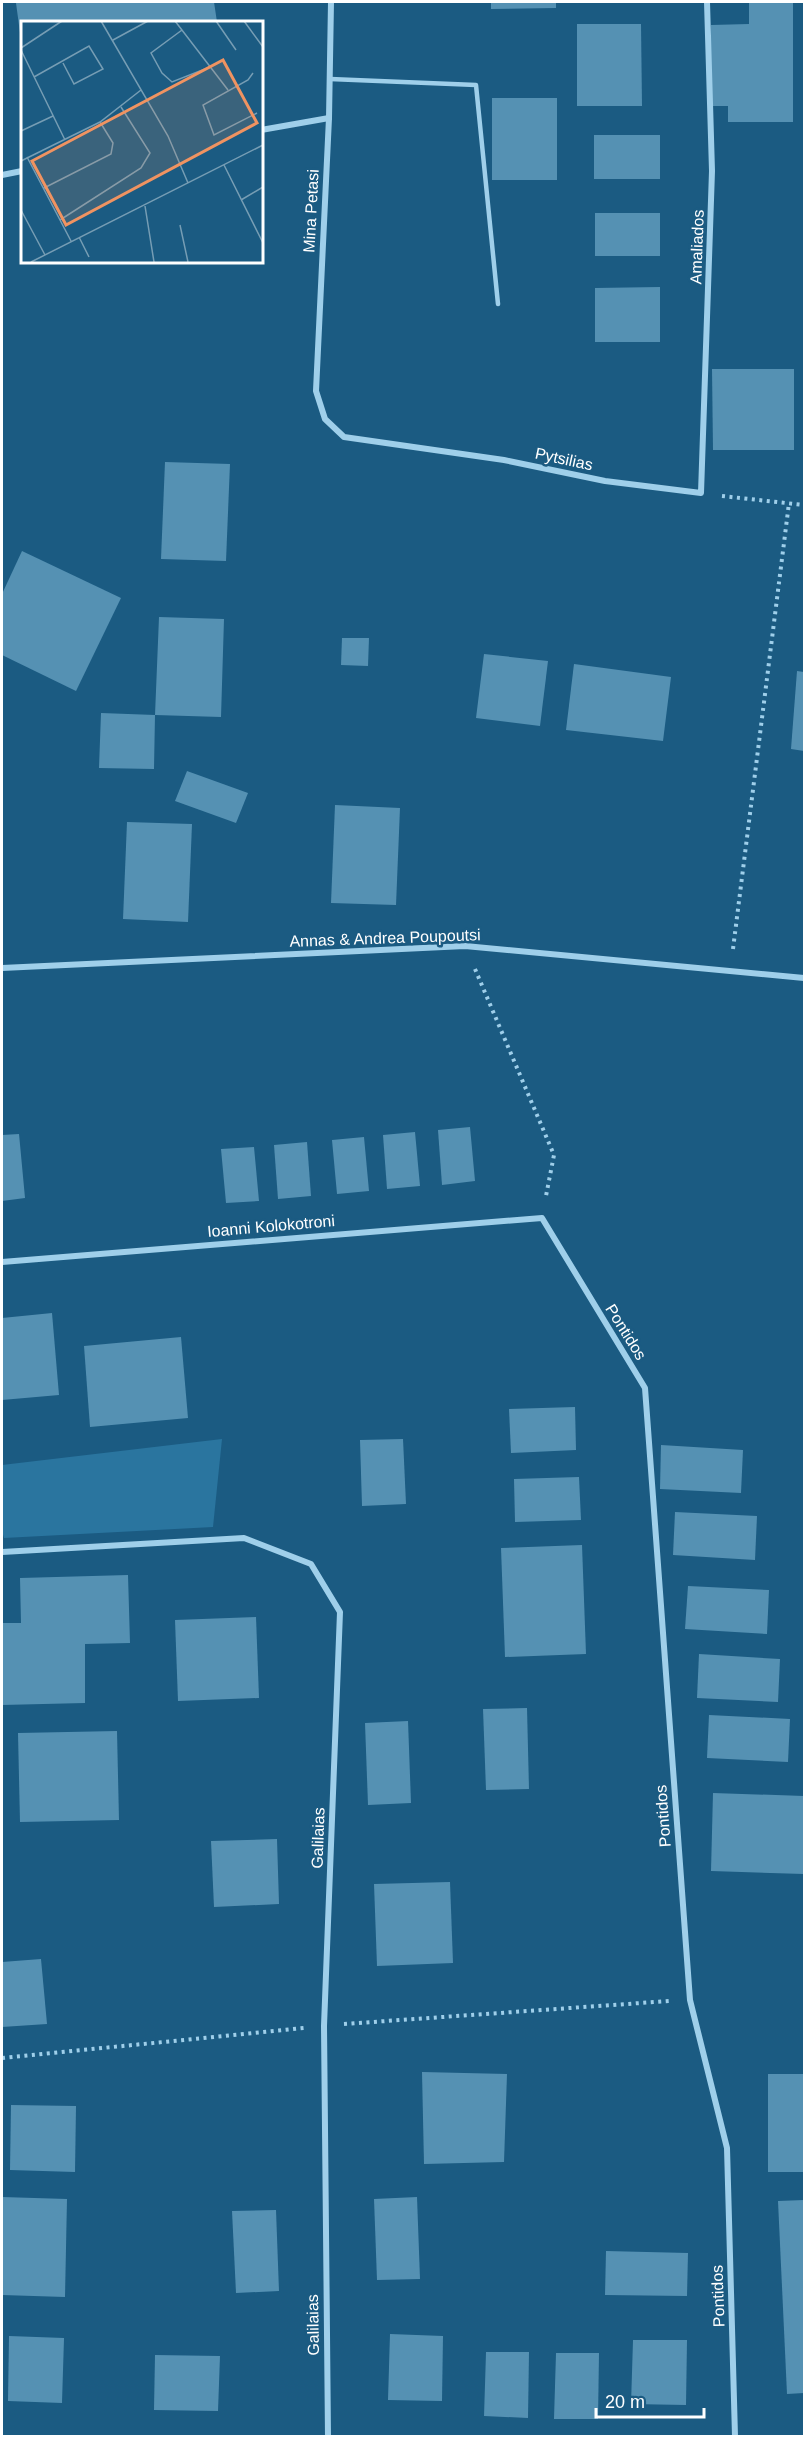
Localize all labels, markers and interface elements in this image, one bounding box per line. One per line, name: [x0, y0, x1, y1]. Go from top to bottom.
inset map: [21, 21, 262, 262]
street label: Mina Petasi: [300, 169, 322, 253]
street label: Amaliados: [687, 209, 707, 285]
street label: Pytsilias: [534, 445, 594, 473]
street label: Annas & Andrea Poupoutsi: [289, 926, 481, 950]
street label: Ioanni Kolokotroni: [206, 1212, 336, 1240]
street label: Pontidos: [602, 1301, 650, 1363]
street label: Pontidos: [652, 1784, 674, 1848]
street label: Galilaias: [308, 1807, 328, 1869]
street label: Pontidos: [708, 2265, 728, 2327]
street label: Galilaias: [304, 2294, 322, 2356]
scale bar: [596, 2381, 704, 2419]
text: 20 m: [605, 2392, 645, 2412]

